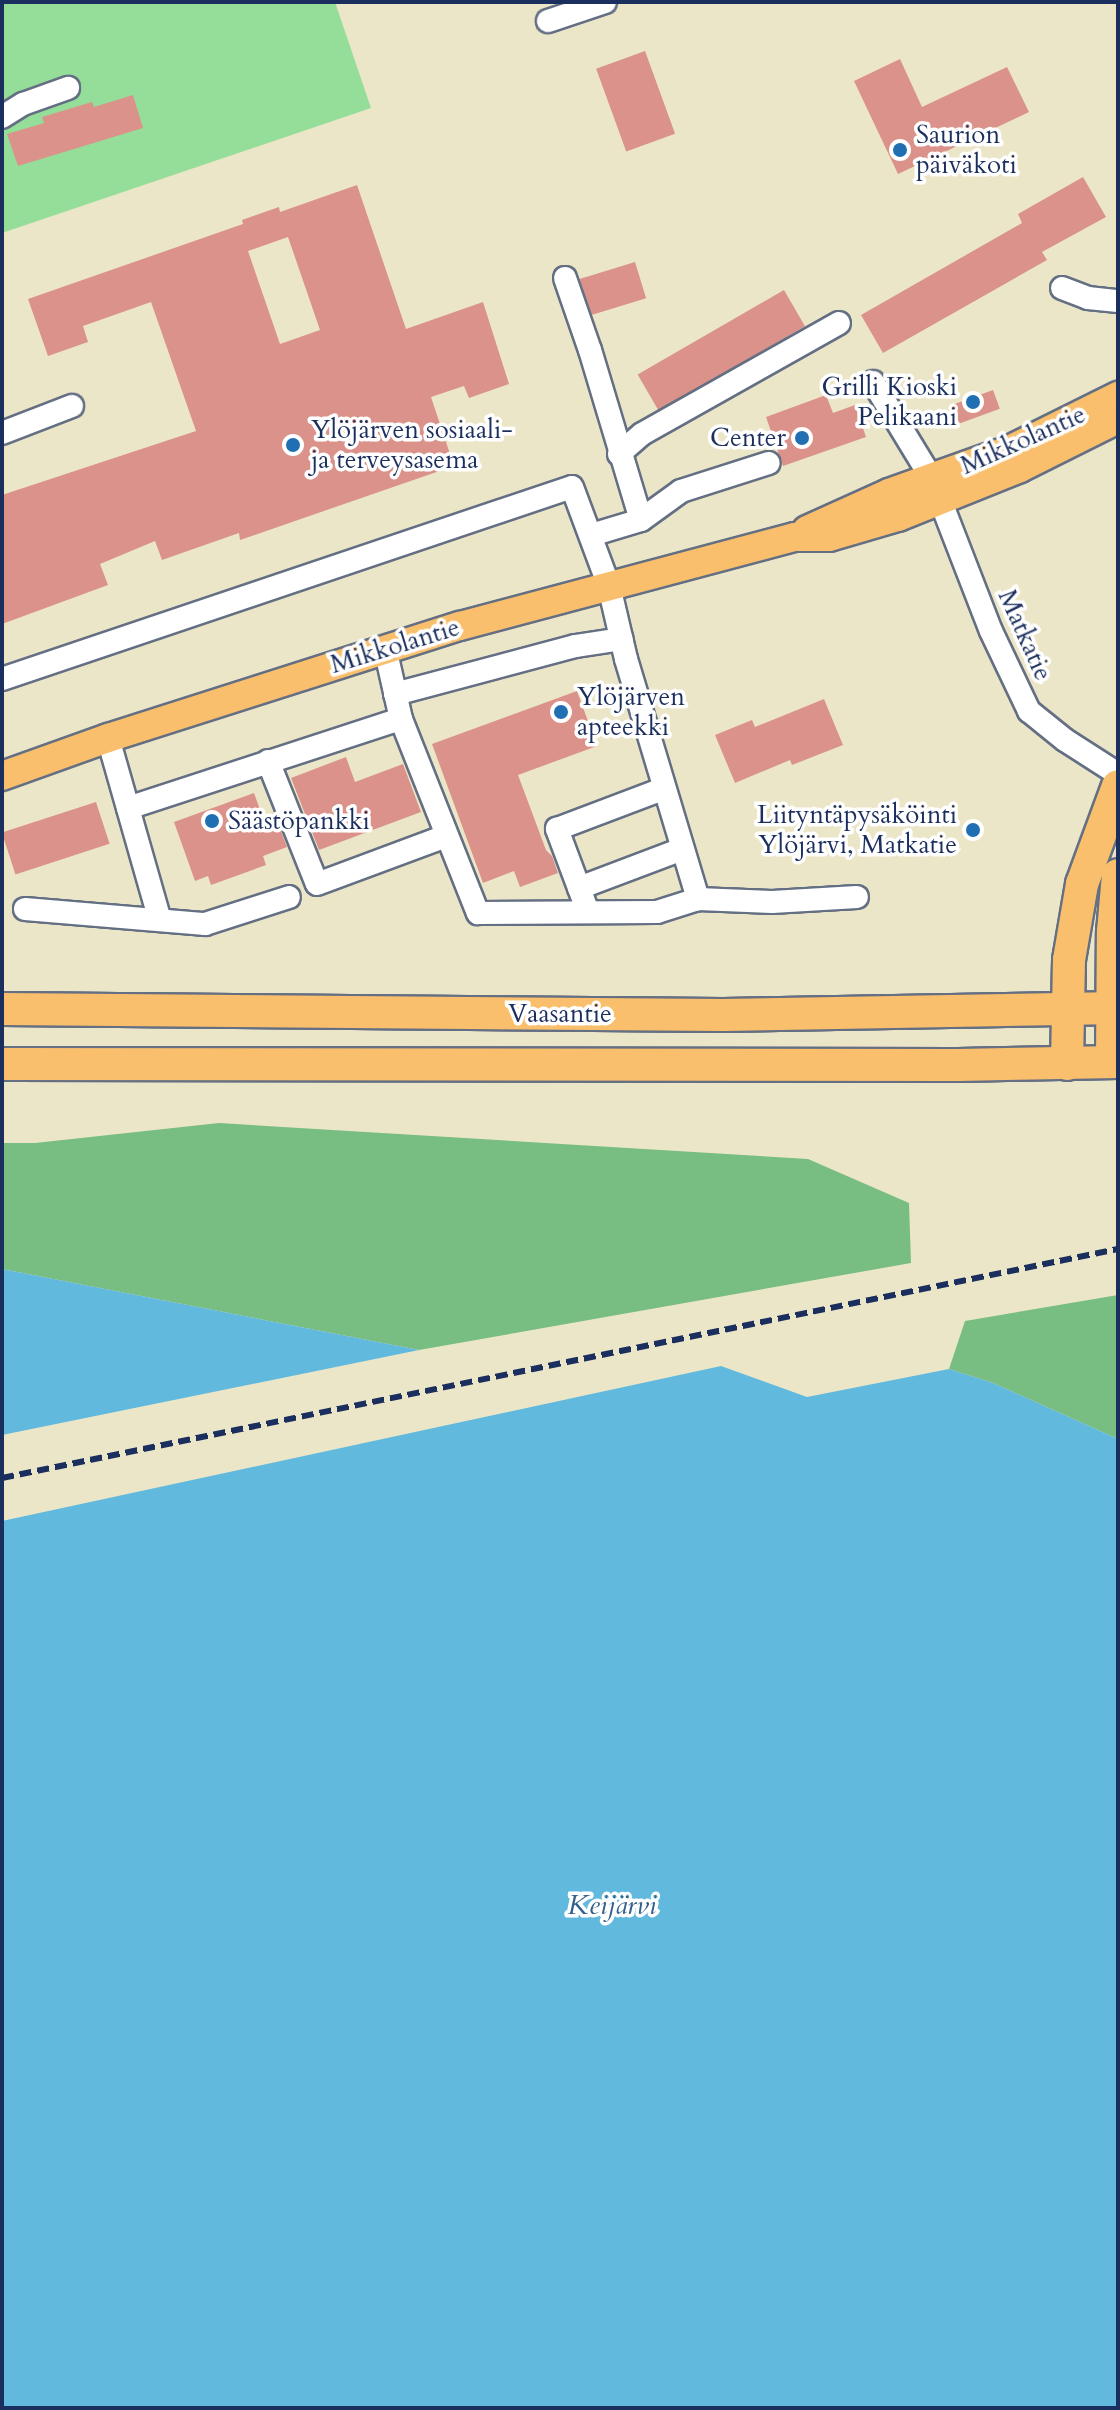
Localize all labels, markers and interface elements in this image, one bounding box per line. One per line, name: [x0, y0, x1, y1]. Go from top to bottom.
place label: Saurion päiväkoti: [916, 119, 1017, 180]
marker: Saurion päiväkoti: [891, 141, 909, 159]
place label: Grilli Kioski Pelikaani: [821, 371, 957, 432]
marker: Grilli Kioski Pelikaani: [964, 393, 982, 411]
street label: Mikkolantie: [956, 399, 1090, 481]
place label: Ylöjärven sosiaali- ja terveysasema: [311, 414, 513, 476]
place label: Center: [710, 422, 786, 454]
marker: Center: [793, 429, 811, 447]
marker: Ylöjärven sosiaali- ja terveysasema: [282, 434, 304, 456]
street label: Matkatie: [991, 585, 1059, 685]
street label: Mikkolantie: [327, 612, 463, 680]
place label: Ylöjärven apteekki: [577, 681, 685, 742]
marker: Ylöjärven apteekki: [552, 703, 570, 721]
place label: Liityntäpysäköinti Ylöjärvi, Matkatie: [757, 799, 957, 860]
place label: Säästöpankki: [228, 805, 370, 837]
marker: Säästöpankki: [203, 812, 221, 830]
marker: Liityntäpysäköinti Ylöjärvi, Matkatie: [964, 821, 982, 839]
street label: Vaasantie: [508, 998, 612, 1030]
water label: Keijärvi: [568, 1888, 656, 1922]

